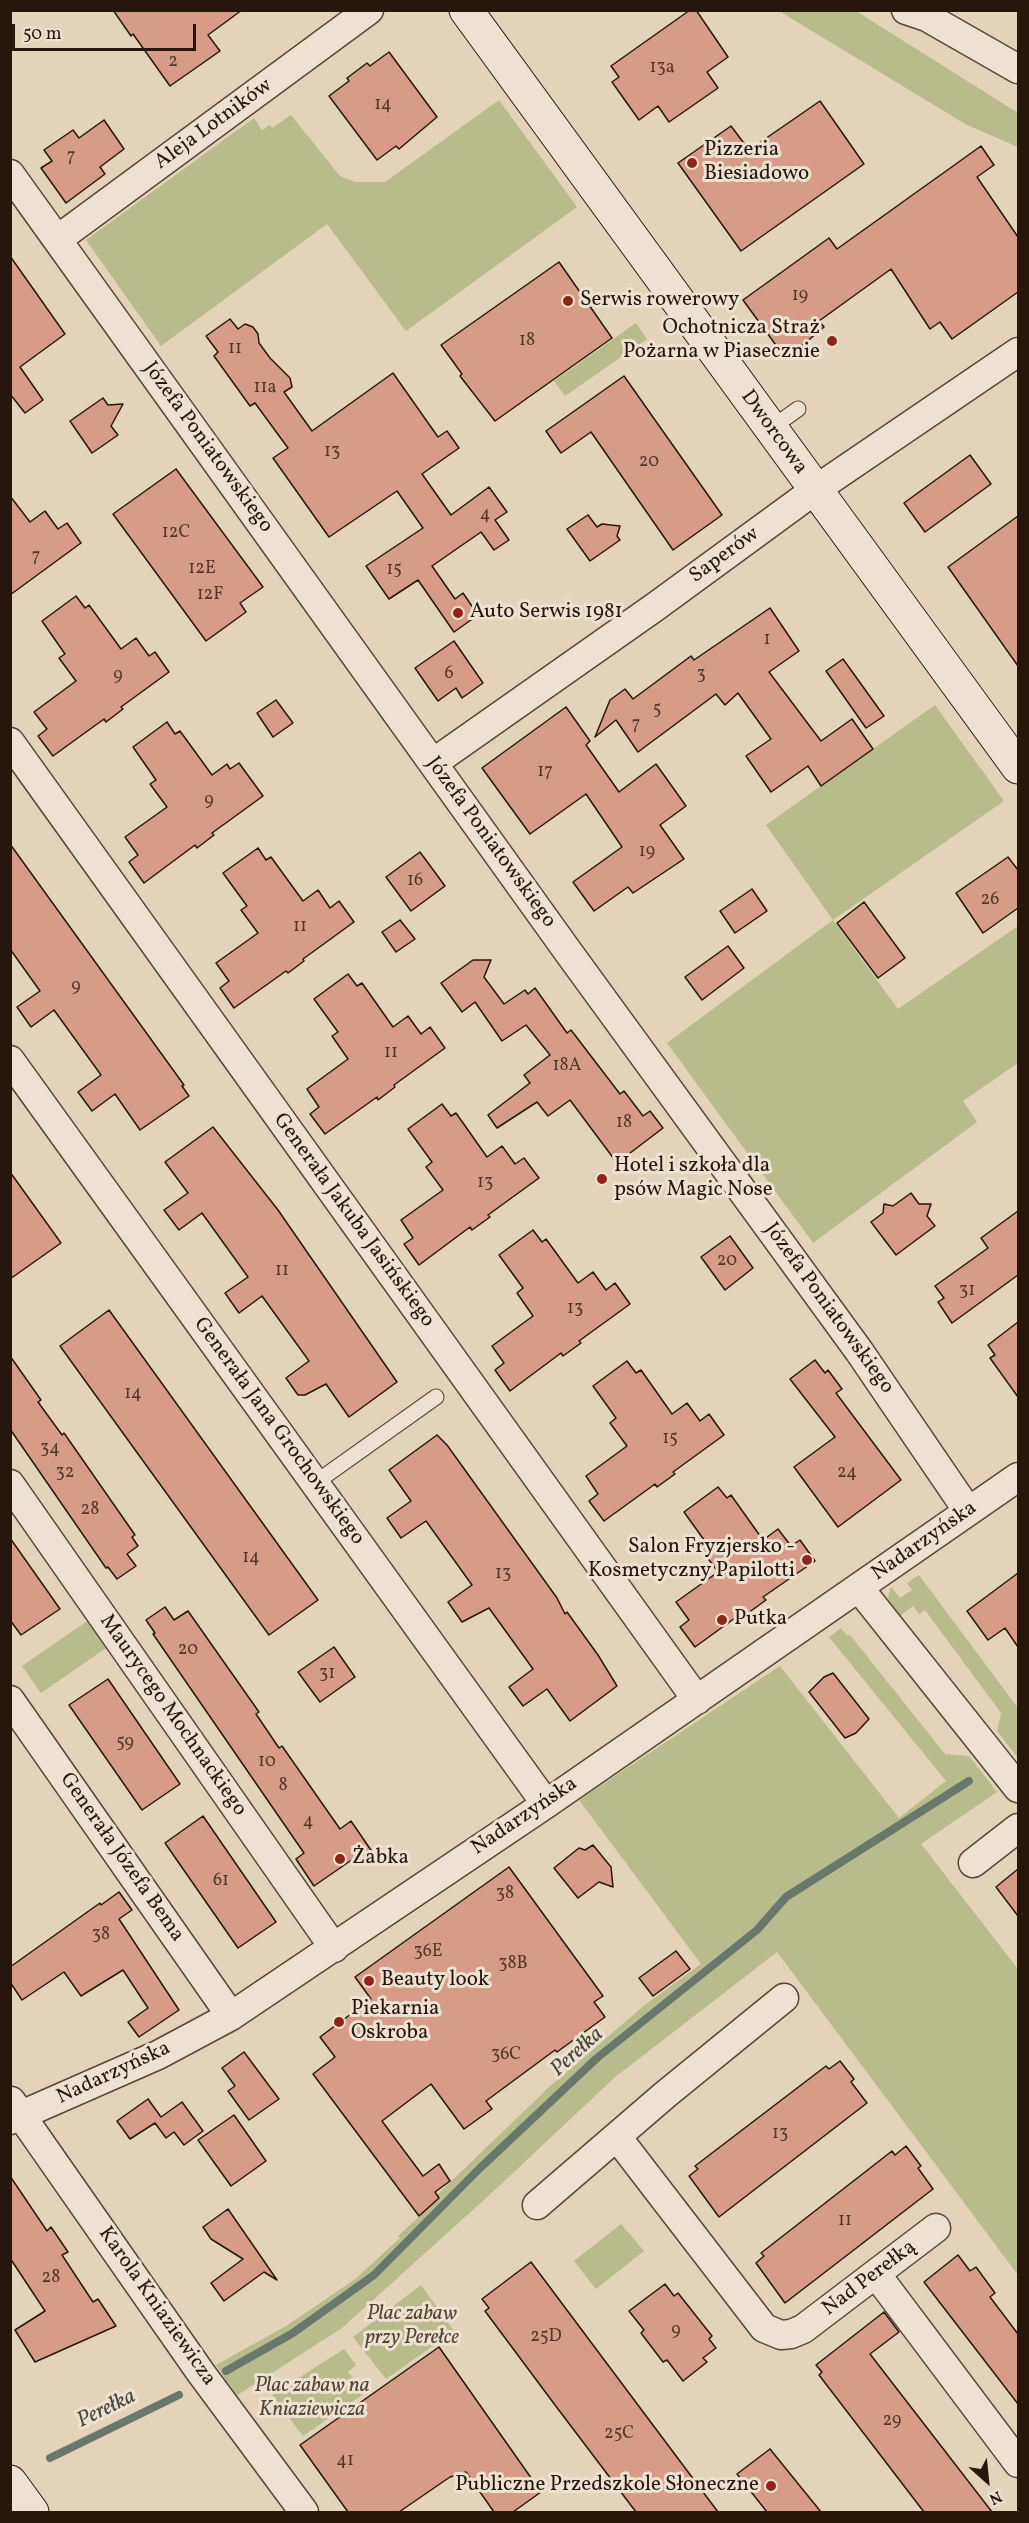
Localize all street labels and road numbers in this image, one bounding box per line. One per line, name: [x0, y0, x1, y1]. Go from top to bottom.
street label: Aleja Lotników: [150, 74, 278, 176]
street label: Józefa Poniatowskiego: [136, 358, 278, 538]
street label: Dworcowa: [734, 386, 812, 480]
street label: Saperów: [685, 522, 765, 590]
street label: Józefa Poniatowskiego: [419, 753, 561, 933]
street label: Generała Jakuba Jasińskiego: [267, 1109, 439, 1333]
street label: Józefa Poniatowskiego: [757, 1219, 899, 1399]
street label: Generała Jana Grochowskiego: [187, 1313, 369, 1551]
street label: Nadarzyńska: [868, 1497, 982, 1587]
street label: Maurycego Mochnackiego: [93, 1610, 251, 1822]
street label: Generała Józefa Bema: [53, 1769, 189, 1947]
street label: Nadarzyńska: [467, 1772, 583, 1862]
street label: Nadarzyńska: [53, 2037, 175, 2111]
street label: Karola Kniaziewicza: [92, 2223, 220, 2391]
street label: Nad Perełką: [818, 2236, 922, 2322]

